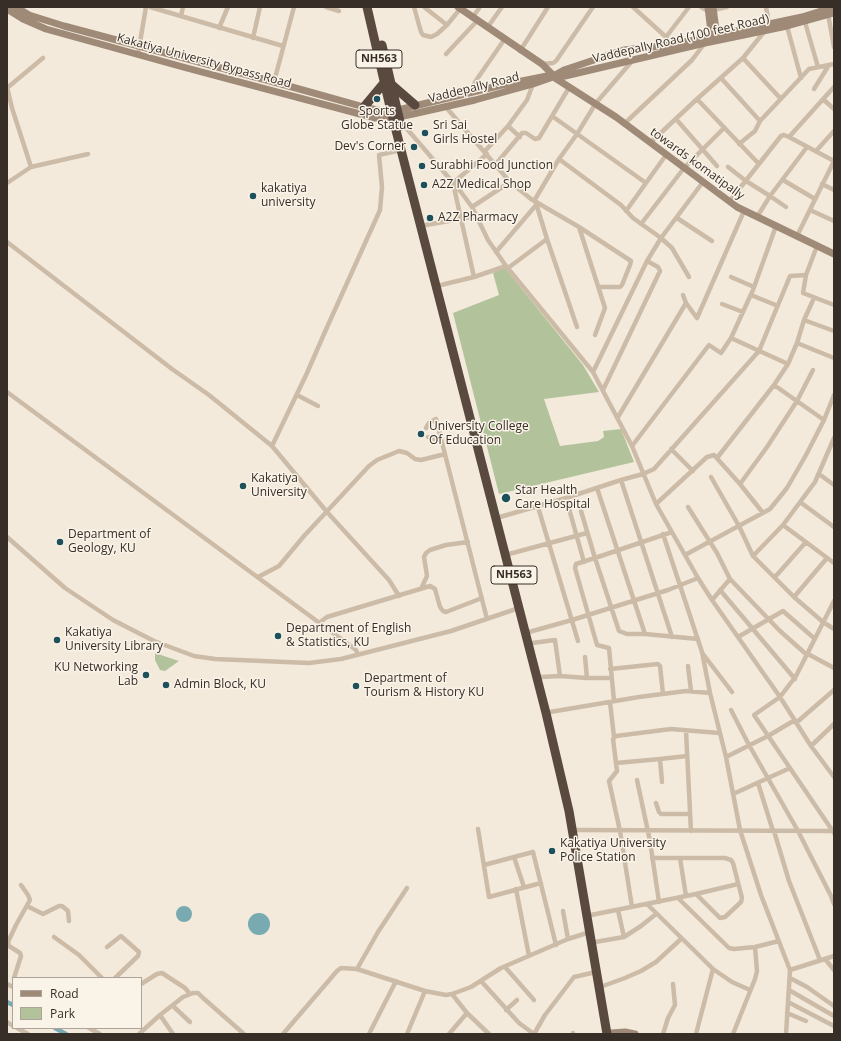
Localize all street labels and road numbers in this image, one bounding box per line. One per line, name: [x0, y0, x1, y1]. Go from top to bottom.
street label: Vaddepally Road (100 feet Road): [591, 12, 771, 66]
street label: Kakatiya University Bypass Road: [115, 31, 293, 91]
road number: NH563: [356, 50, 402, 68]
street label: Vaddepally Road: [427, 70, 521, 106]
street label: towards komatipally: [647, 125, 747, 203]
road number: NH563: [491, 566, 537, 584]

